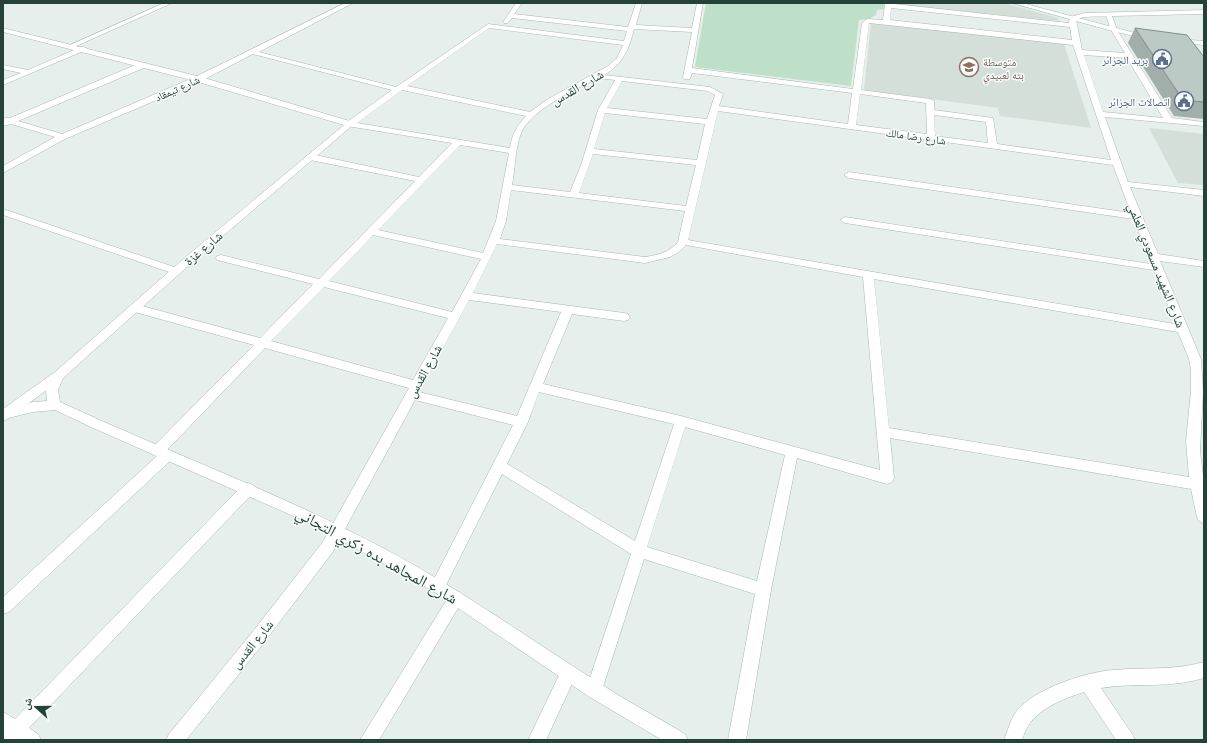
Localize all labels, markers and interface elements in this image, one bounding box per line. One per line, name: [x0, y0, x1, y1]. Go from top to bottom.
public building icon: بريد الجزائر: [1151, 48, 1173, 70]
place label: بريد الجزائر: [1101, 52, 1148, 67]
place label: متوسطة بته لعبيدي: [983, 54, 1024, 83]
school or university icon: متوسطة بته لعبيدي: [958, 56, 980, 78]
street label: شارع القدس: [547, 65, 607, 110]
street label: شارع تيمقاد: [152, 71, 202, 105]
public building icon: اتصالات الجزائر: [1173, 90, 1195, 112]
place label: اتصالات الجزائر: [1107, 94, 1170, 109]
street label: شارع رضا مالك: [885, 124, 947, 148]
street label: شارع الشهيد مسعودي العلمي: [1122, 200, 1190, 331]
street label: شارع غزة: [180, 227, 227, 270]
street label: شارع القدس: [402, 341, 447, 401]
street label: شارع المجاهد بده زكري التجاني: [291, 501, 462, 611]
street label: شارع القدس: [227, 616, 278, 673]
north arrow: [16, 687, 56, 727]
text: ش: [17, 695, 36, 712]

